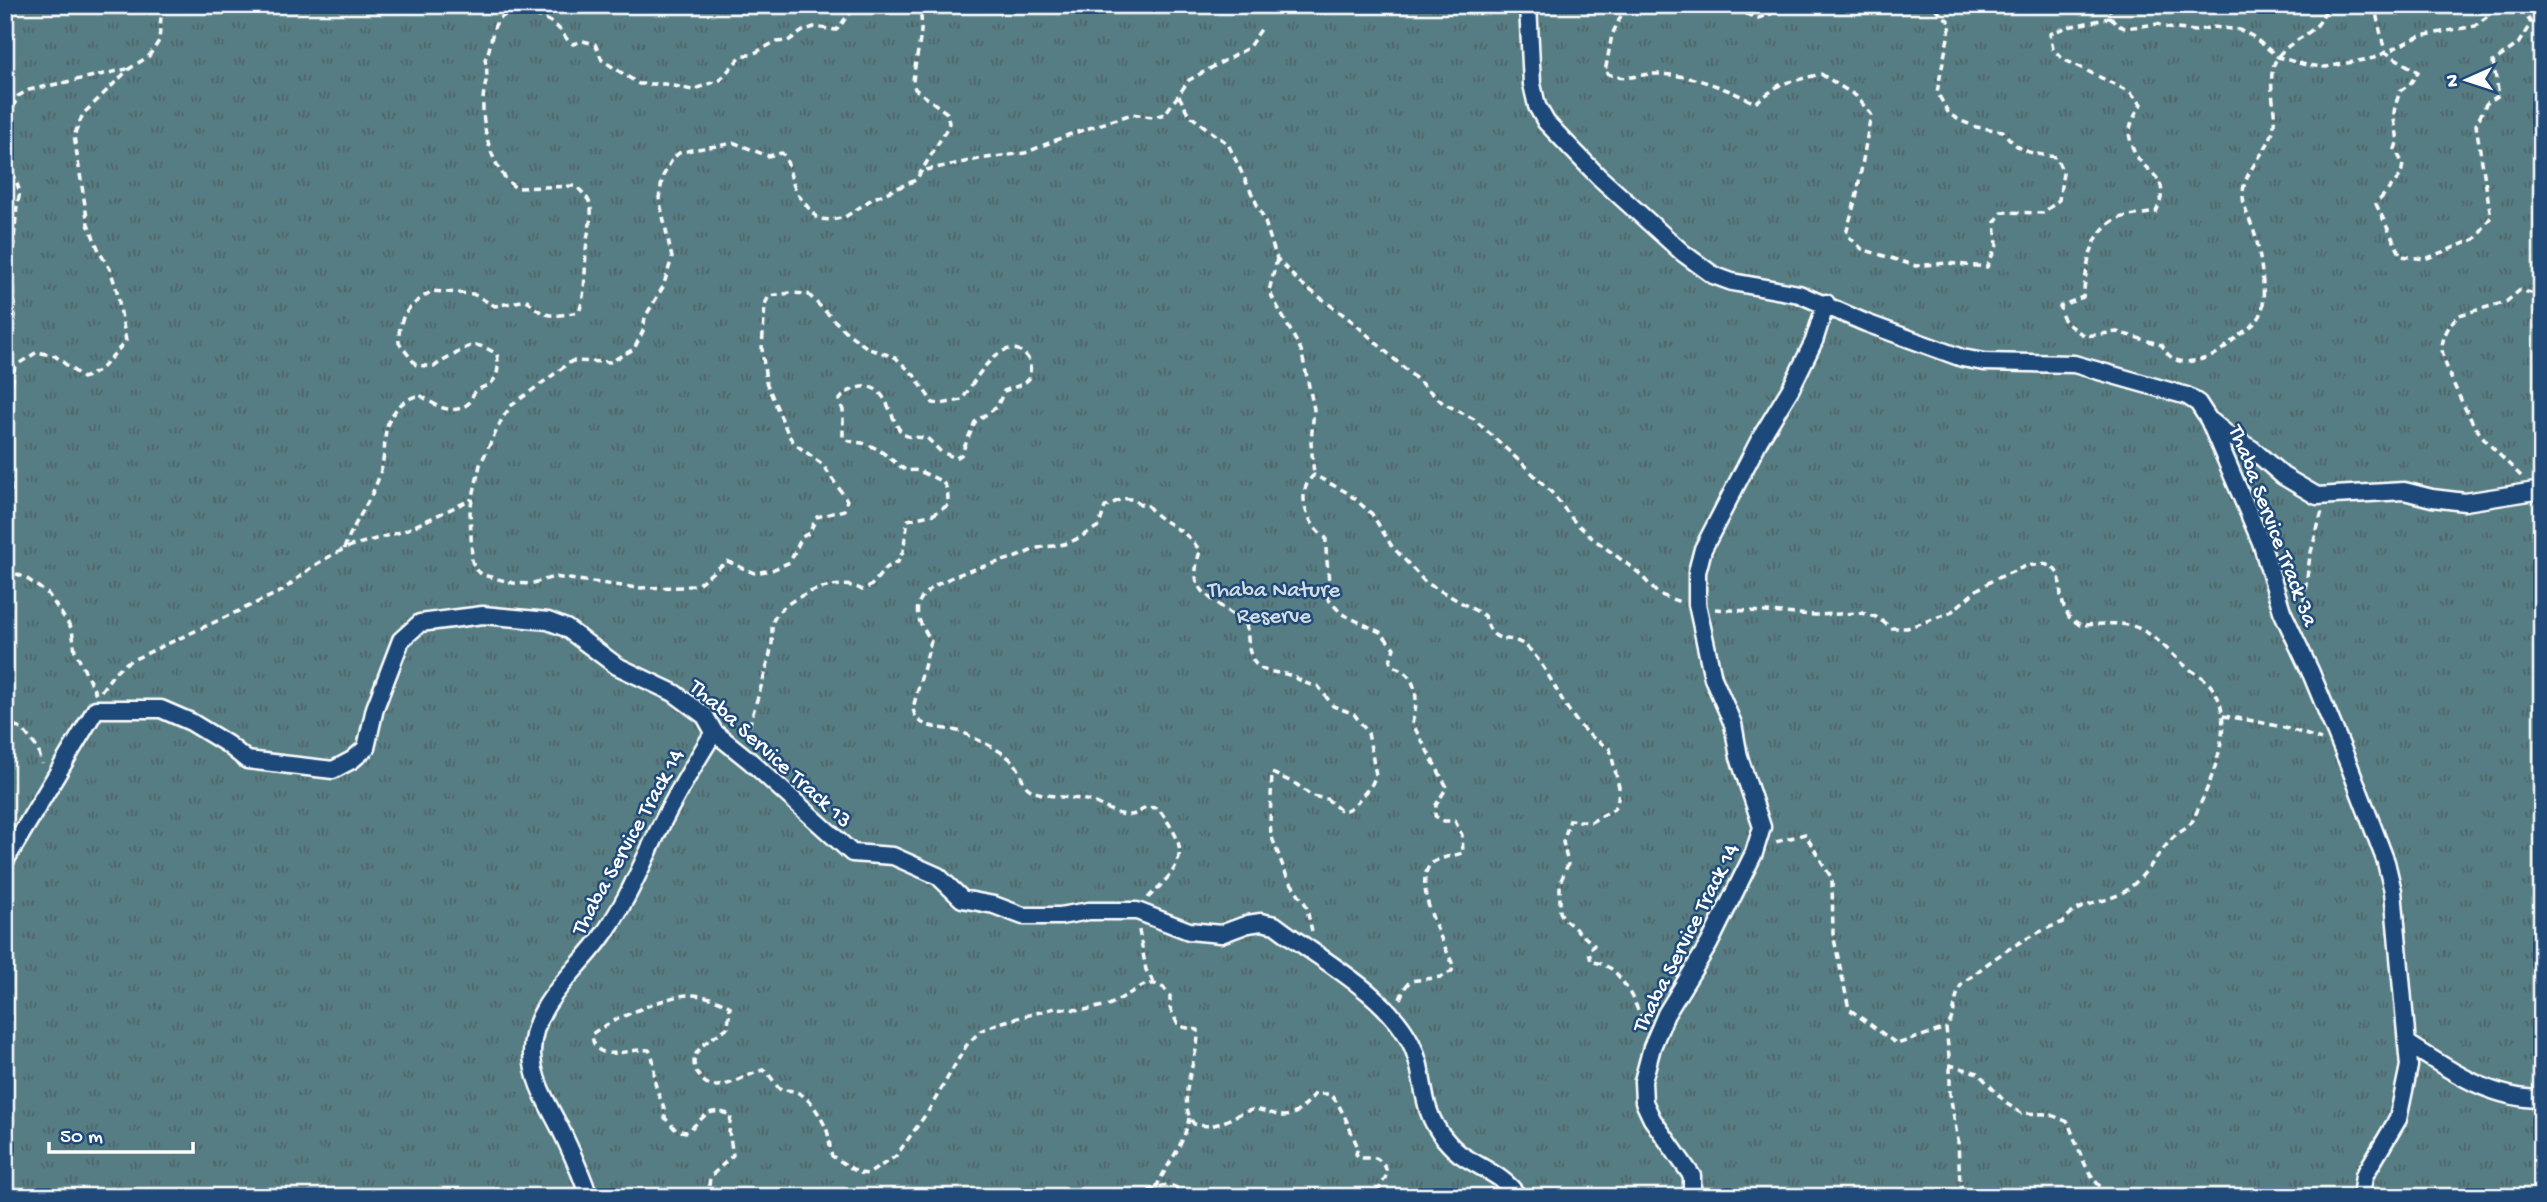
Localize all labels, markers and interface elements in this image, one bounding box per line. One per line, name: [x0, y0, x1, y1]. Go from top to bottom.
north arrow: [2432, 46, 2502, 116]
text: N: [2442, 74, 2465, 88]
street label: Thaba Service Track 3a: [2220, 420, 2323, 632]
park label: Thaba Nature Reserve: [1206, 578, 1341, 631]
street label: Thaba Service Track 13: [681, 673, 857, 835]
street label: Thaba Service Track 14: [566, 745, 692, 942]
street label: Thaba Service Track 14: [1627, 839, 1747, 1039]
scale bar: [49, 1111, 192, 1155]
text: 50 m: [60, 1126, 103, 1151]

